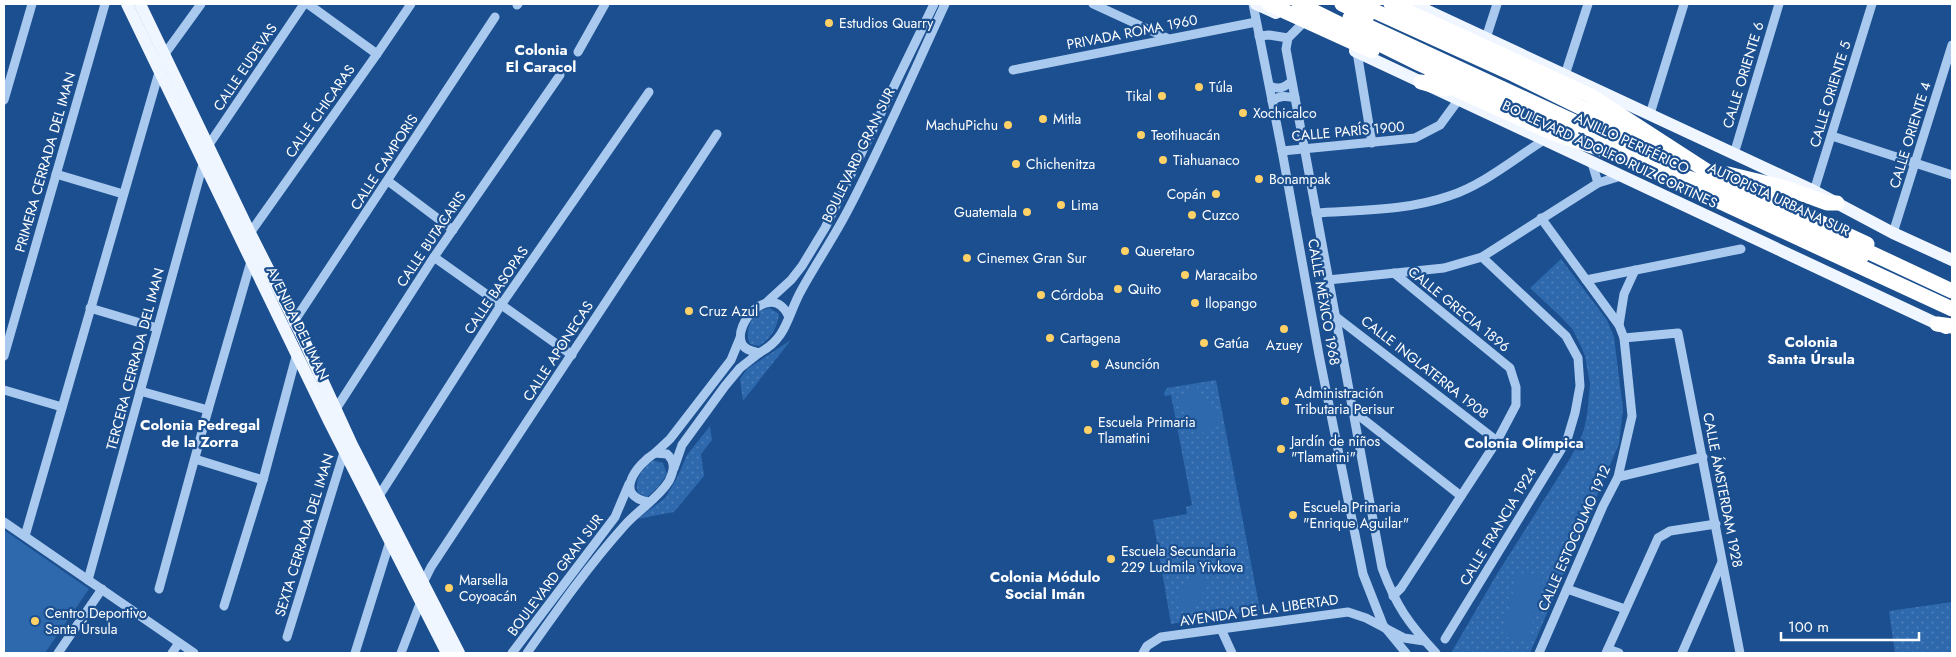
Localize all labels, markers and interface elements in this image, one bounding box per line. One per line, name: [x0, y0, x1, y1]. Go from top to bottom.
street label: PRIVADA ROMA 1960: [1065, 9, 1199, 55]
place label: Estudios Quarry: [839, 13, 934, 33]
marker: Estudios Quarry: [823, 17, 835, 29]
street label: CALLE EUDEVAS: [208, 19, 282, 115]
street label: CALLE ORIENTE 6: [1717, 19, 1769, 131]
street label: CALLE ORIENTE 5: [1804, 38, 1856, 150]
district label: Colonia El Caracol: [506, 39, 576, 78]
street label: CALLE CHICARAS: [280, 60, 360, 162]
street label: PRIMERA CERRADA DEL IMAN: [10, 70, 80, 254]
place label: Túla: [1209, 77, 1233, 97]
street label: CALLE ORIENTE 4: [1884, 79, 1936, 191]
marker: Túla: [1193, 81, 1205, 93]
street label: BOULEVARD GRAN SUR: [817, 84, 899, 226]
place label: Tikal: [1126, 86, 1152, 106]
marker: Tikal: [1156, 90, 1168, 102]
street label: BOULEVARD ADOLFO RUIZ CORTINES: [1499, 95, 1721, 213]
place label: Xochicalco: [1253, 103, 1317, 123]
marker: Xochicalco: [1237, 107, 1249, 119]
street label: ANILLO PERIFÉRICO: [1571, 108, 1693, 178]
place label: Mitla: [1053, 109, 1081, 129]
street label: CALLE CAMPORIS: [345, 110, 423, 214]
marker: Mitla: [1037, 113, 1049, 125]
place label: MachuPichu: [926, 115, 998, 135]
street label: CALLE PARÍS 1900: [1291, 116, 1405, 146]
marker: MachuPichu: [1002, 119, 1014, 131]
place label: Teotihuacán: [1151, 125, 1220, 145]
marker: Teotihuacán: [1135, 129, 1147, 141]
place label: Tiahuanaco: [1173, 150, 1240, 170]
place label: Chichenitza: [1026, 154, 1095, 174]
marker: Tiahuanaco: [1157, 154, 1169, 166]
street label: AUTOPISTA URBANA SUR: [1705, 157, 1853, 241]
marker: Chichenitza: [1010, 158, 1022, 170]
place label: Bonampak: [1269, 169, 1331, 189]
marker: Bonampak: [1253, 173, 1265, 185]
place label: Copán: [1167, 184, 1206, 204]
street label: CALLE BUTACARIS: [392, 187, 471, 291]
marker: Copán: [1210, 188, 1222, 200]
place label: Lima: [1071, 195, 1099, 215]
marker: Lima: [1055, 199, 1067, 211]
place label: Guatemala: [954, 202, 1017, 222]
place label: Cuzco: [1202, 205, 1240, 225]
marker: Guatemala: [1021, 206, 1033, 218]
marker: Cuzco: [1186, 209, 1198, 221]
street label: CALLE MÉXICO 1968: [1303, 237, 1345, 367]
place label: Queretaro: [1135, 241, 1195, 261]
street label: CALLE BASOPAS: [459, 242, 533, 338]
marker: Queretaro: [1119, 245, 1131, 257]
place label: Cinemex Gran Sur: [977, 248, 1087, 268]
marker: Cinemex Gran Sur: [961, 252, 973, 264]
street label: CALLE GRECIA 1896: [1404, 262, 1514, 356]
street label: AVENIDA DEL IMAN: [262, 263, 334, 383]
place label: Maracaibo: [1195, 265, 1258, 285]
street label: TERCERA CERRADA DEL IMAN: [101, 266, 169, 452]
marker: Maracaibo: [1179, 269, 1191, 281]
place label: Quito: [1128, 279, 1161, 299]
marker: Quito: [1112, 283, 1124, 295]
place label: Córdoba: [1051, 285, 1103, 305]
marker: Córdoba: [1035, 289, 1047, 301]
place label: Ilopango: [1205, 293, 1257, 313]
street label: CALLE APONECAS: [518, 297, 598, 405]
marker: Ilopango: [1189, 297, 1201, 309]
place label: Cruz Azul: [699, 301, 758, 321]
marker: Cruz Azul: [683, 305, 695, 317]
street label: CALLE INGLATERRA 1908: [1357, 311, 1493, 423]
marker: Azuey: [1278, 323, 1290, 335]
place label: Cartagena: [1060, 328, 1121, 348]
district label: Colonia Santa Úrsula: [1767, 331, 1855, 370]
marker: Cartagena: [1044, 332, 1056, 344]
place label: Gatúa: [1214, 333, 1249, 353]
place label: Azuey: [1266, 335, 1303, 355]
marker: Gatúa: [1198, 337, 1210, 349]
place label: Asunción: [1105, 354, 1160, 374]
marker: Asunción: [1089, 358, 1101, 370]
place label: Administración Tributaria Perisur: [1295, 383, 1395, 419]
marker: Administración Tributaria Perisur: [1279, 395, 1291, 407]
street label: CALLE ÁMSTERDAM 1928: [1698, 411, 1748, 569]
place label: Escuela Primaria Tlamatini: [1098, 412, 1195, 448]
district label: Colonia Pedregal de la Zorra: [140, 414, 260, 453]
marker: Escuela Primaria Tlamatini: [1082, 424, 1094, 436]
place label: Jardín de niños "Tlamatini": [1289, 431, 1380, 467]
district label: Colonia Olímpica: [1464, 432, 1584, 454]
marker: Jardín de niños "Tlamatini": [1275, 443, 1287, 455]
street label: SEXTA CERRADA DEL IMAN: [270, 451, 338, 619]
street label: CALLE ESTOCOLMO 1912: [1533, 462, 1615, 614]
street label: CALLE FRANCIA 1924: [1455, 463, 1541, 589]
place label: Escuela Primaria "Enrique Aguilar": [1303, 497, 1409, 533]
marker: Escuela Primaria "Enrique Aguilar": [1287, 509, 1299, 521]
street label: BOULEVARD GRAN SUR: [503, 510, 607, 640]
place label: Escuela Secundaria 229 Ludmila Yivkova: [1121, 541, 1243, 577]
marker: Escuela Secundaria 229 Ludmila Yivkova: [1105, 553, 1117, 565]
district label: Colonia Módulo Social Imán: [990, 566, 1100, 605]
place label: Marsella Coyoacán: [459, 570, 517, 606]
marker: Marsella Coyoacán: [443, 582, 455, 594]
street label: AVENIDA DE LA LIBERTAD: [1178, 589, 1340, 631]
place label: Centro Deportivo Santa Úrsula: [45, 603, 147, 639]
scale bar: [1781, 610, 1918, 642]
marker: Centro Deportivo Santa Úrsula: [29, 615, 41, 627]
text: 100 m: [1788, 616, 1829, 638]

